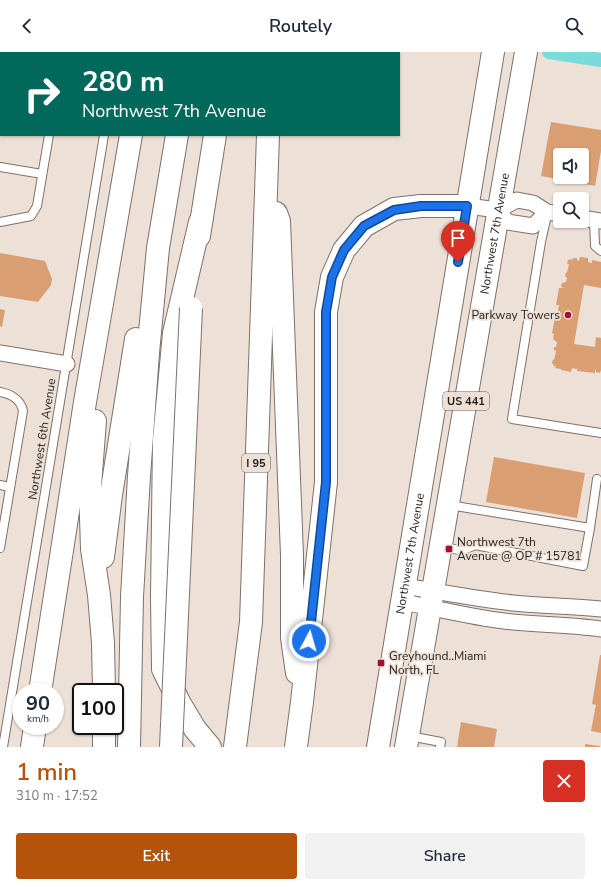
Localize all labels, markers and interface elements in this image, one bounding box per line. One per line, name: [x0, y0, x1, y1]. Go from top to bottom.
text: Routely: [269, 14, 332, 38]
icon: back: [16, 15, 38, 37]
icon: search: [563, 15, 585, 37]
text: 280 m: [82, 63, 165, 101]
icon: right: [16, 68, 68, 120]
text: Northwest 7th Avenue: [82, 99, 266, 123]
map controls: [553, 148, 589, 228]
button: sound: [553, 148, 589, 184]
street label: Northwest 7th Avenue: [476, 172, 513, 295]
button: search: [553, 192, 589, 228]
pin: [441, 221, 475, 262]
icon: arrive: [447, 227, 469, 249]
place label: Parkway Towers: [471, 307, 560, 323]
marker: Parkway Towers: [563, 310, 573, 320]
street label: Northwest 6th Avenue: [25, 377, 59, 501]
road number: US 441: [443, 392, 489, 410]
road number: I 95: [242, 454, 270, 472]
street label: Northwest 7th Avenue: [392, 492, 428, 616]
place label: Northwest 7th Avenue @ OP # 15781: [457, 534, 582, 564]
marker: Northwest 7th Avenue @ OP # 15781: [444, 544, 454, 554]
position arrow: [288, 620, 330, 662]
place label: Greyhound..Miami North, FL: [389, 648, 486, 678]
marker: Greyhound..Miami North, FL: [376, 658, 386, 668]
speed limit sign: 100: [72, 683, 124, 735]
text: 90: [26, 690, 50, 717]
text: km/h: [27, 712, 49, 726]
text: 1 min: [16, 756, 77, 788]
button: close: [543, 760, 585, 802]
text: 310 m · 17:52: [16, 787, 98, 805]
button: Exit: [16, 833, 297, 879]
button: Share: [305, 833, 585, 879]

